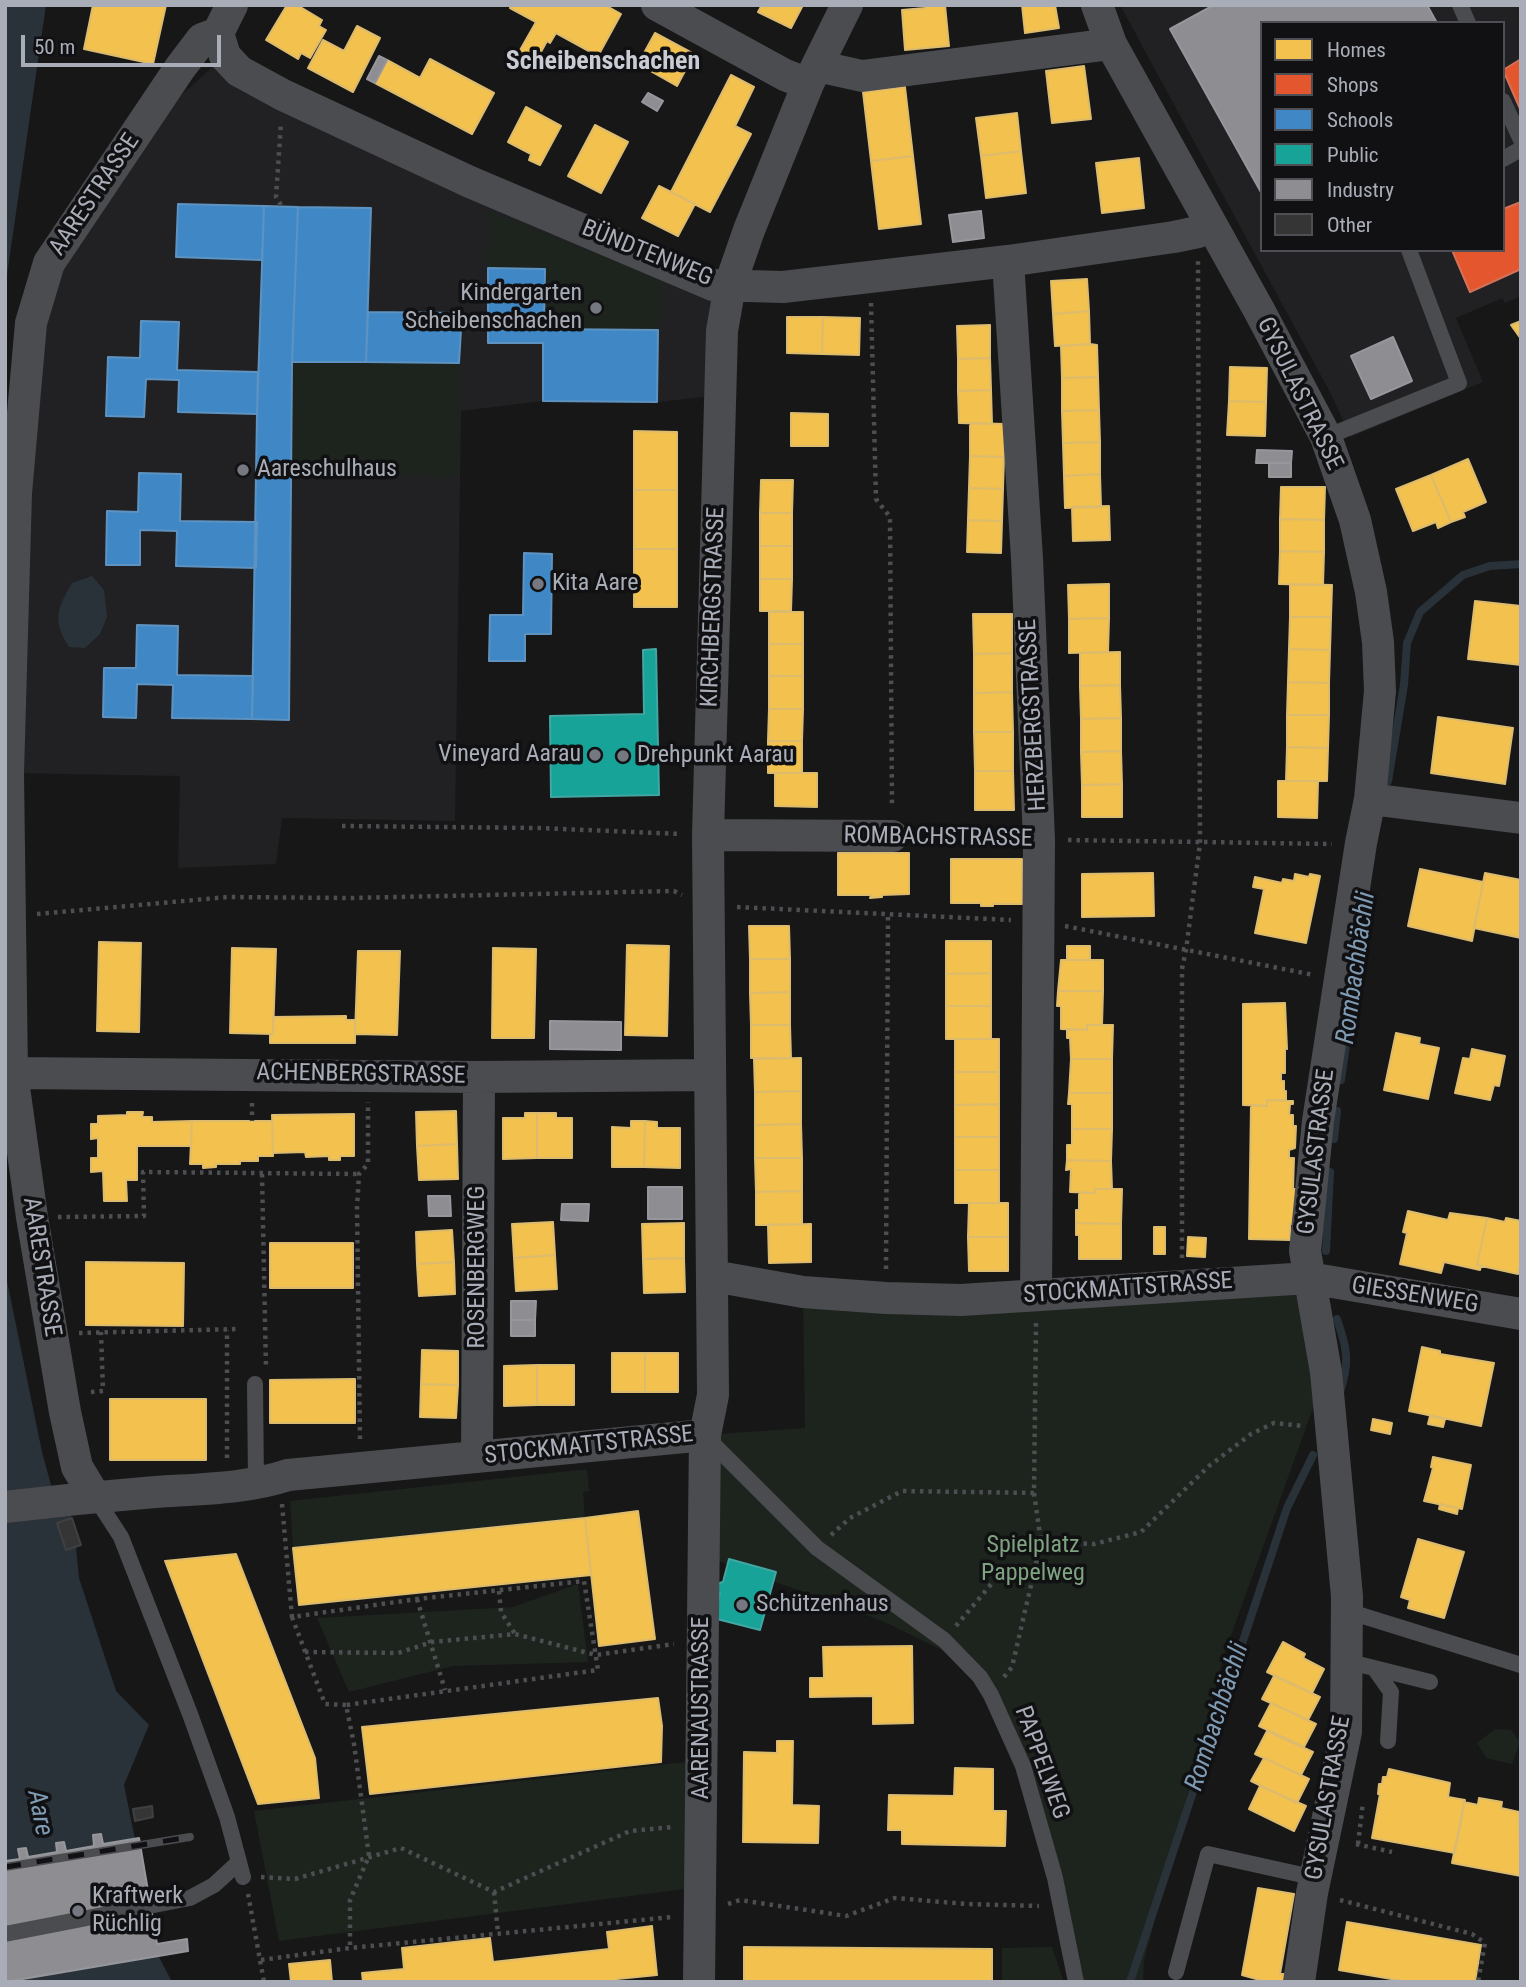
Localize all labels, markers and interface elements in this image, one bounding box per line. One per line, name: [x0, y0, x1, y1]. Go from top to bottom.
scale bar: [24, 21, 224, 65]
legend: [1260, 21, 1505, 252]
text: 50 m: [34, 35, 75, 59]
text: Homes: [1327, 38, 1386, 62]
district label: Scheibenschachen: [506, 46, 700, 78]
text: Shops: [1327, 73, 1379, 97]
text: Schools: [1327, 108, 1393, 132]
street label: AARESTRASSE: [44, 129, 146, 261]
text: Public: [1327, 143, 1379, 167]
text: Industry: [1327, 178, 1394, 202]
text: Other: [1327, 213, 1372, 237]
street label: BÜNDTENWEG: [577, 215, 717, 293]
place label: Kindergarten Scheibenschachen: [405, 280, 582, 336]
marker: Kindergarten Scheibenschachen: [588, 300, 604, 316]
street label: GYSULASTRASSE: [1250, 313, 1348, 475]
place label: Aareschulhaus: [257, 456, 397, 484]
marker: Aareschulhaus: [235, 462, 251, 478]
street label: KIRCHBERGSTRASSE: [696, 506, 732, 708]
place label: Kita Aare: [552, 570, 638, 598]
marker: Kita Aare: [530, 576, 546, 592]
street label: HERZBERGSTRASSE: [1015, 618, 1053, 812]
place label: Vineyard Aarau: [438, 741, 581, 769]
place label: Drehpunkt Aarau: [637, 742, 794, 770]
marker: Vineyard Aarau: [587, 747, 603, 763]
marker: Drehpunkt Aarau: [615, 748, 631, 764]
street label: ROMBACHSTRASSE: [843, 822, 1033, 854]
water label: Rombachbächli: [1331, 890, 1383, 1046]
street label: ACHENBERGSTRASSE: [256, 1059, 466, 1091]
street label: GYSULASTRASSE: [1293, 1068, 1341, 1236]
street label: ROSENBERGWEG: [464, 1186, 492, 1348]
street label: AARESTRASSE: [16, 1195, 66, 1339]
street label: STOCKMATTSTRASSE: [1022, 1267, 1234, 1311]
street label: GIESSENWEG: [1349, 1272, 1481, 1320]
street label: STOCKMATTSTRASSE: [483, 1421, 695, 1471]
park label: Spielplatz Pappelweg: [981, 1532, 1085, 1588]
place label: Schützenhaus: [756, 1591, 889, 1619]
marker: Schützenhaus: [734, 1597, 750, 1613]
street label: AARENAUSTRASSE: [688, 1617, 716, 1799]
water label: Rombachbächli: [1179, 1639, 1257, 1795]
street label: PAPPELWEG: [1007, 1703, 1075, 1823]
street label: GYSULASTRASSE: [1300, 1714, 1358, 1882]
water label: Aare: [19, 1787, 59, 1839]
place label: Kraftwerk Rüchlig: [92, 1883, 183, 1939]
marker: Kraftwerk Rüchlig: [70, 1903, 86, 1919]

